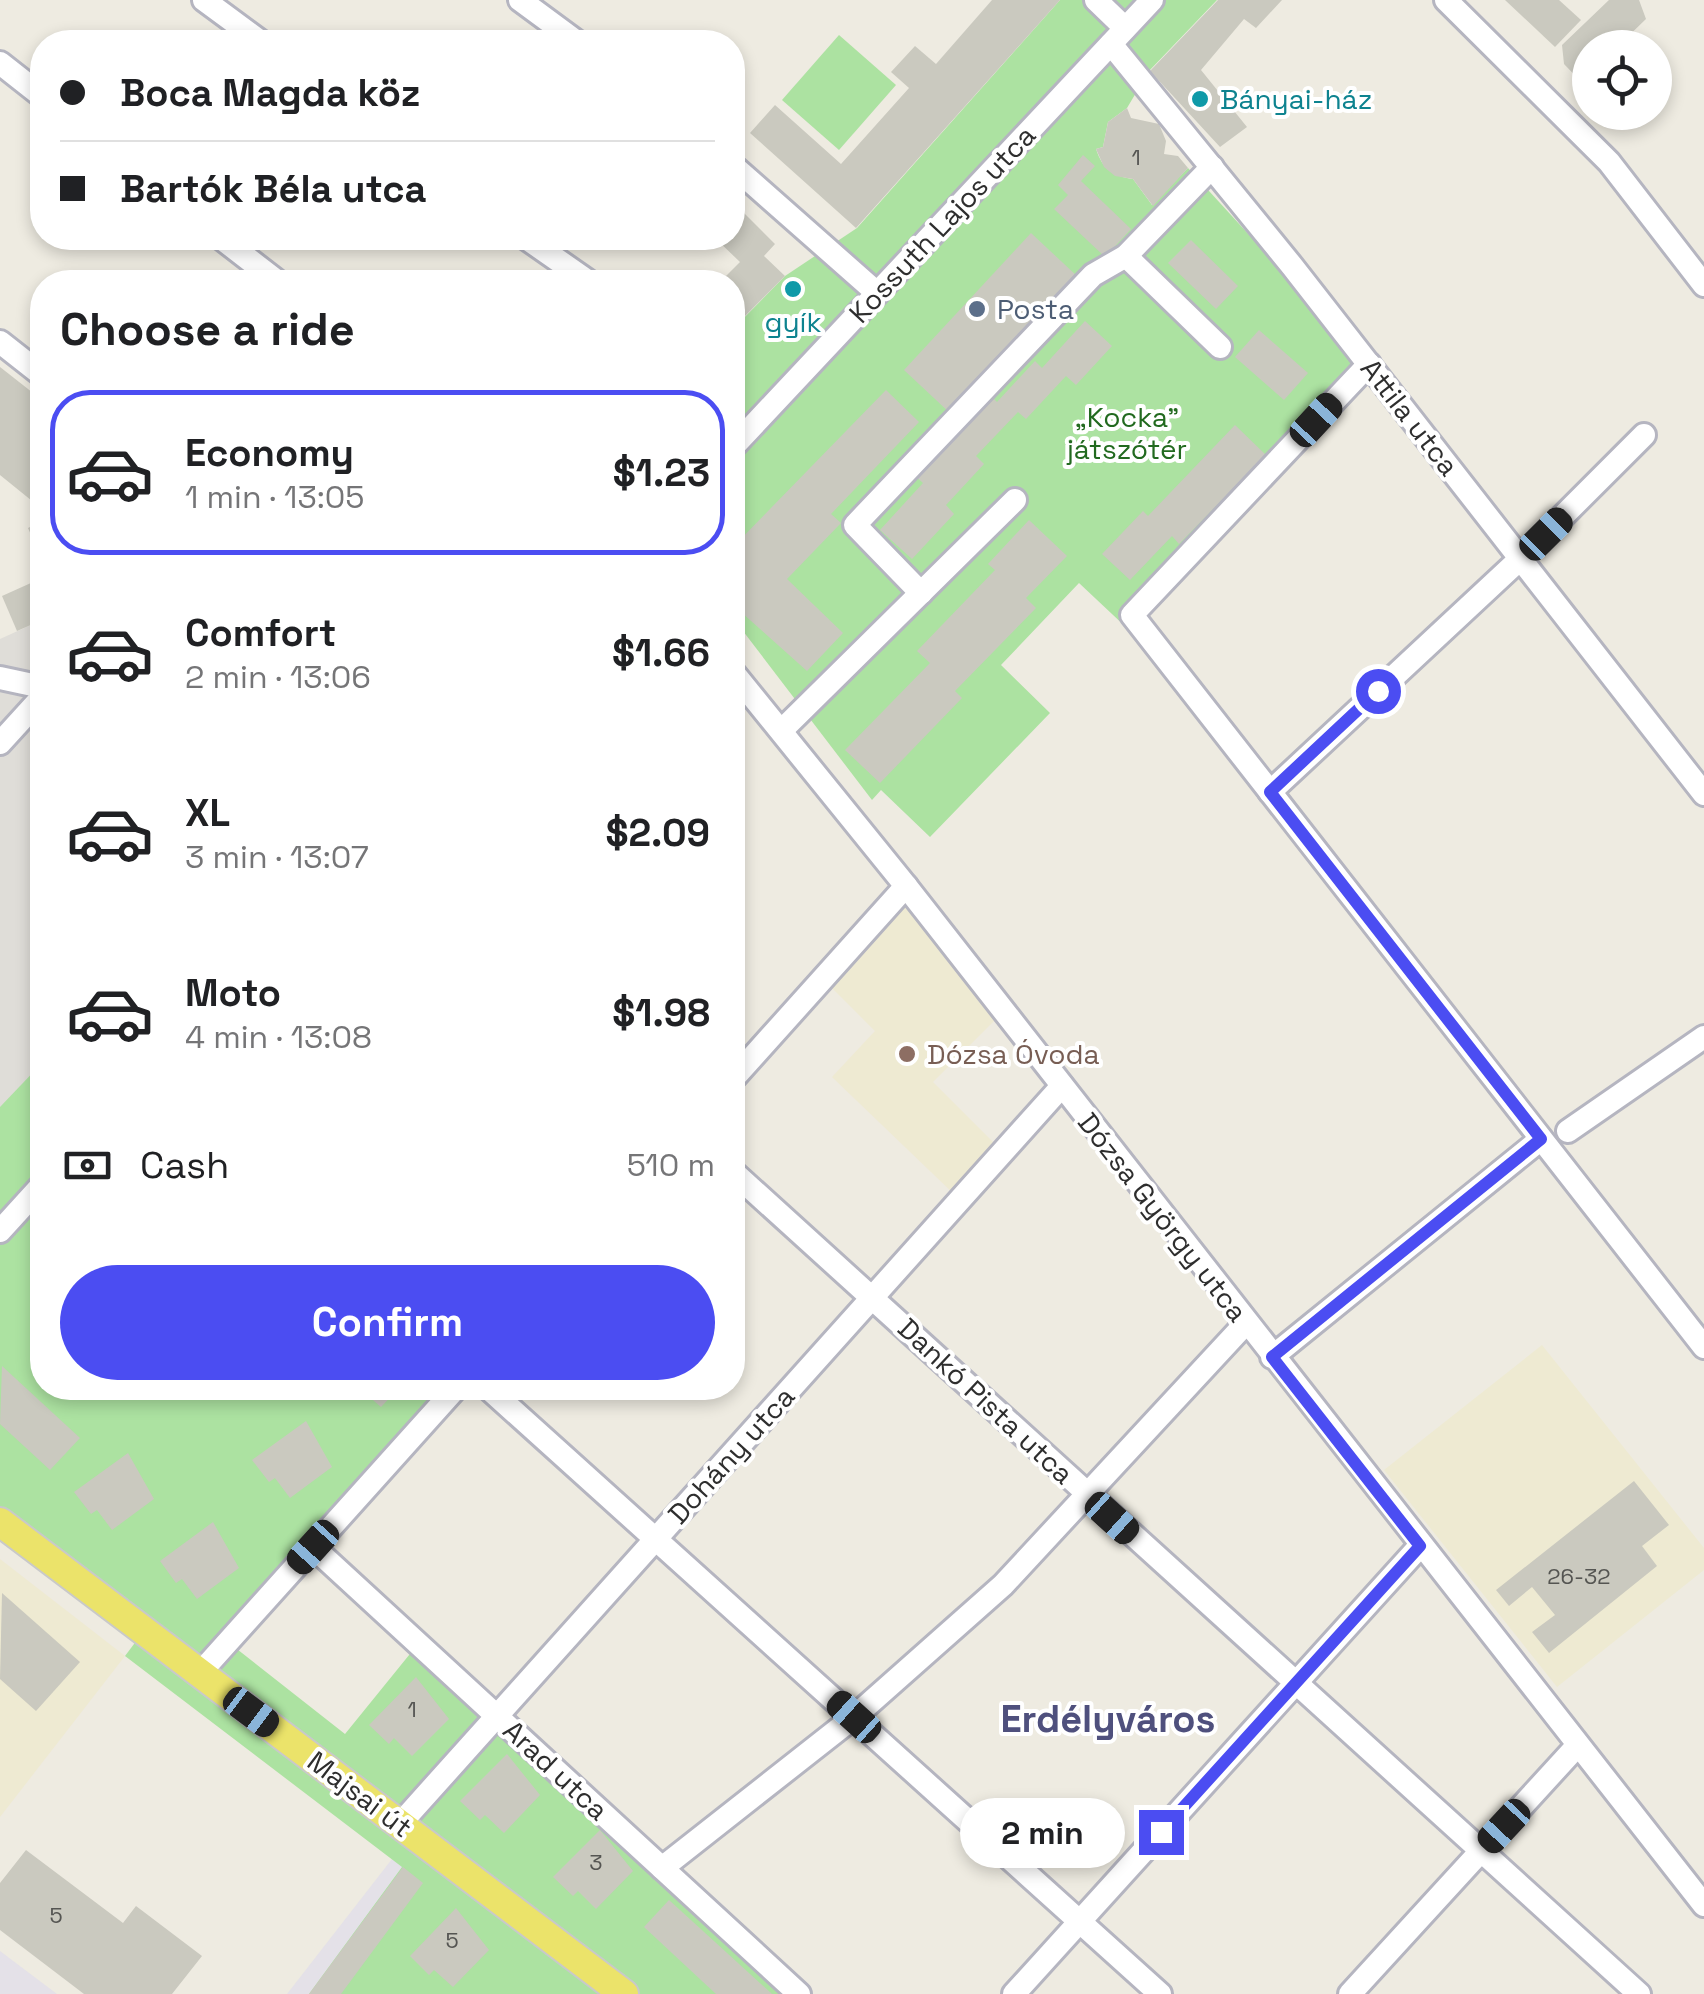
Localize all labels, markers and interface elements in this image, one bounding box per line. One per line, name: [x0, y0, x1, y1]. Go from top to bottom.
map controls: [1572, 30, 1672, 130]
button: locate: [1572, 30, 1672, 130]
text: Boca Magda köz: [120, 69, 421, 117]
place label: Bányai-ház: [1220, 81, 1372, 117]
marker: Bányai-ház: [1189, 88, 1211, 110]
street label: Kossuth Lajos utca: [841, 118, 1043, 330]
house number: 1: [1131, 143, 1141, 171]
text: Bartók Béla utca: [120, 165, 426, 213]
marker: gyík: [782, 278, 804, 300]
place label: Posta: [997, 291, 1074, 327]
marker: Posta: [966, 298, 988, 320]
text: Choose a ride: [60, 301, 355, 358]
place label: gyík: [764, 304, 822, 340]
street label: Attila utca: [1353, 351, 1467, 483]
car: [1285, 388, 1347, 452]
park label: „Kocka” játszótér: [1066, 399, 1187, 467]
icon: car: [65, 428, 155, 518]
text: Economy: [185, 429, 354, 477]
text: $1.23: [613, 449, 710, 497]
text: 1 min · 13:05: [185, 477, 365, 517]
car: [1514, 502, 1578, 566]
icon: car: [65, 608, 155, 698]
text: Comfort: [185, 609, 336, 657]
text: $1.66: [612, 629, 710, 677]
text: 2 min · 13:06: [185, 657, 371, 697]
route start: [1356, 669, 1401, 714]
icon: car: [65, 788, 155, 878]
text: XL: [185, 789, 230, 837]
text: $2.09: [605, 809, 710, 857]
text: 3 min · 13:07: [185, 837, 369, 877]
icon: car: [65, 968, 155, 1058]
text: Moto: [185, 969, 281, 1017]
text: $1.98: [612, 989, 710, 1037]
text: 4 min · 13:08: [185, 1017, 372, 1057]
place label: Dózsa Óvoda: [927, 1036, 1100, 1072]
marker: Dózsa Óvoda: [896, 1043, 918, 1065]
street label: Dózsa György utca: [1070, 1105, 1256, 1329]
icon: cash: [60, 1138, 115, 1193]
text: Cash: [140, 1141, 229, 1189]
text: 510 m: [627, 1145, 715, 1185]
button: Confirm: [60, 1265, 715, 1380]
street label: Dankó Pista utca: [891, 1310, 1081, 1492]
street label: Dohány utca: [660, 1379, 802, 1531]
car: [1080, 1487, 1144, 1549]
car: [282, 1515, 344, 1579]
house number: 26-32: [1547, 1562, 1611, 1590]
car: [218, 1682, 284, 1742]
car: [822, 1686, 886, 1748]
house number: 1: [407, 1695, 417, 1723]
district label: Erdélyváros: [1001, 1695, 1215, 1743]
street label: Arad utca: [496, 1712, 616, 1828]
street label: Majsai út: [300, 1743, 420, 1845]
car: [1473, 1794, 1535, 1858]
callout: 2 min: [961, 1797, 1126, 1867]
route end: [1139, 1810, 1184, 1855]
text: 2 min: [1001, 1813, 1084, 1853]
house number: 3: [589, 1848, 603, 1876]
house number: 5: [49, 1901, 63, 1929]
house number: 5: [445, 1926, 459, 1954]

